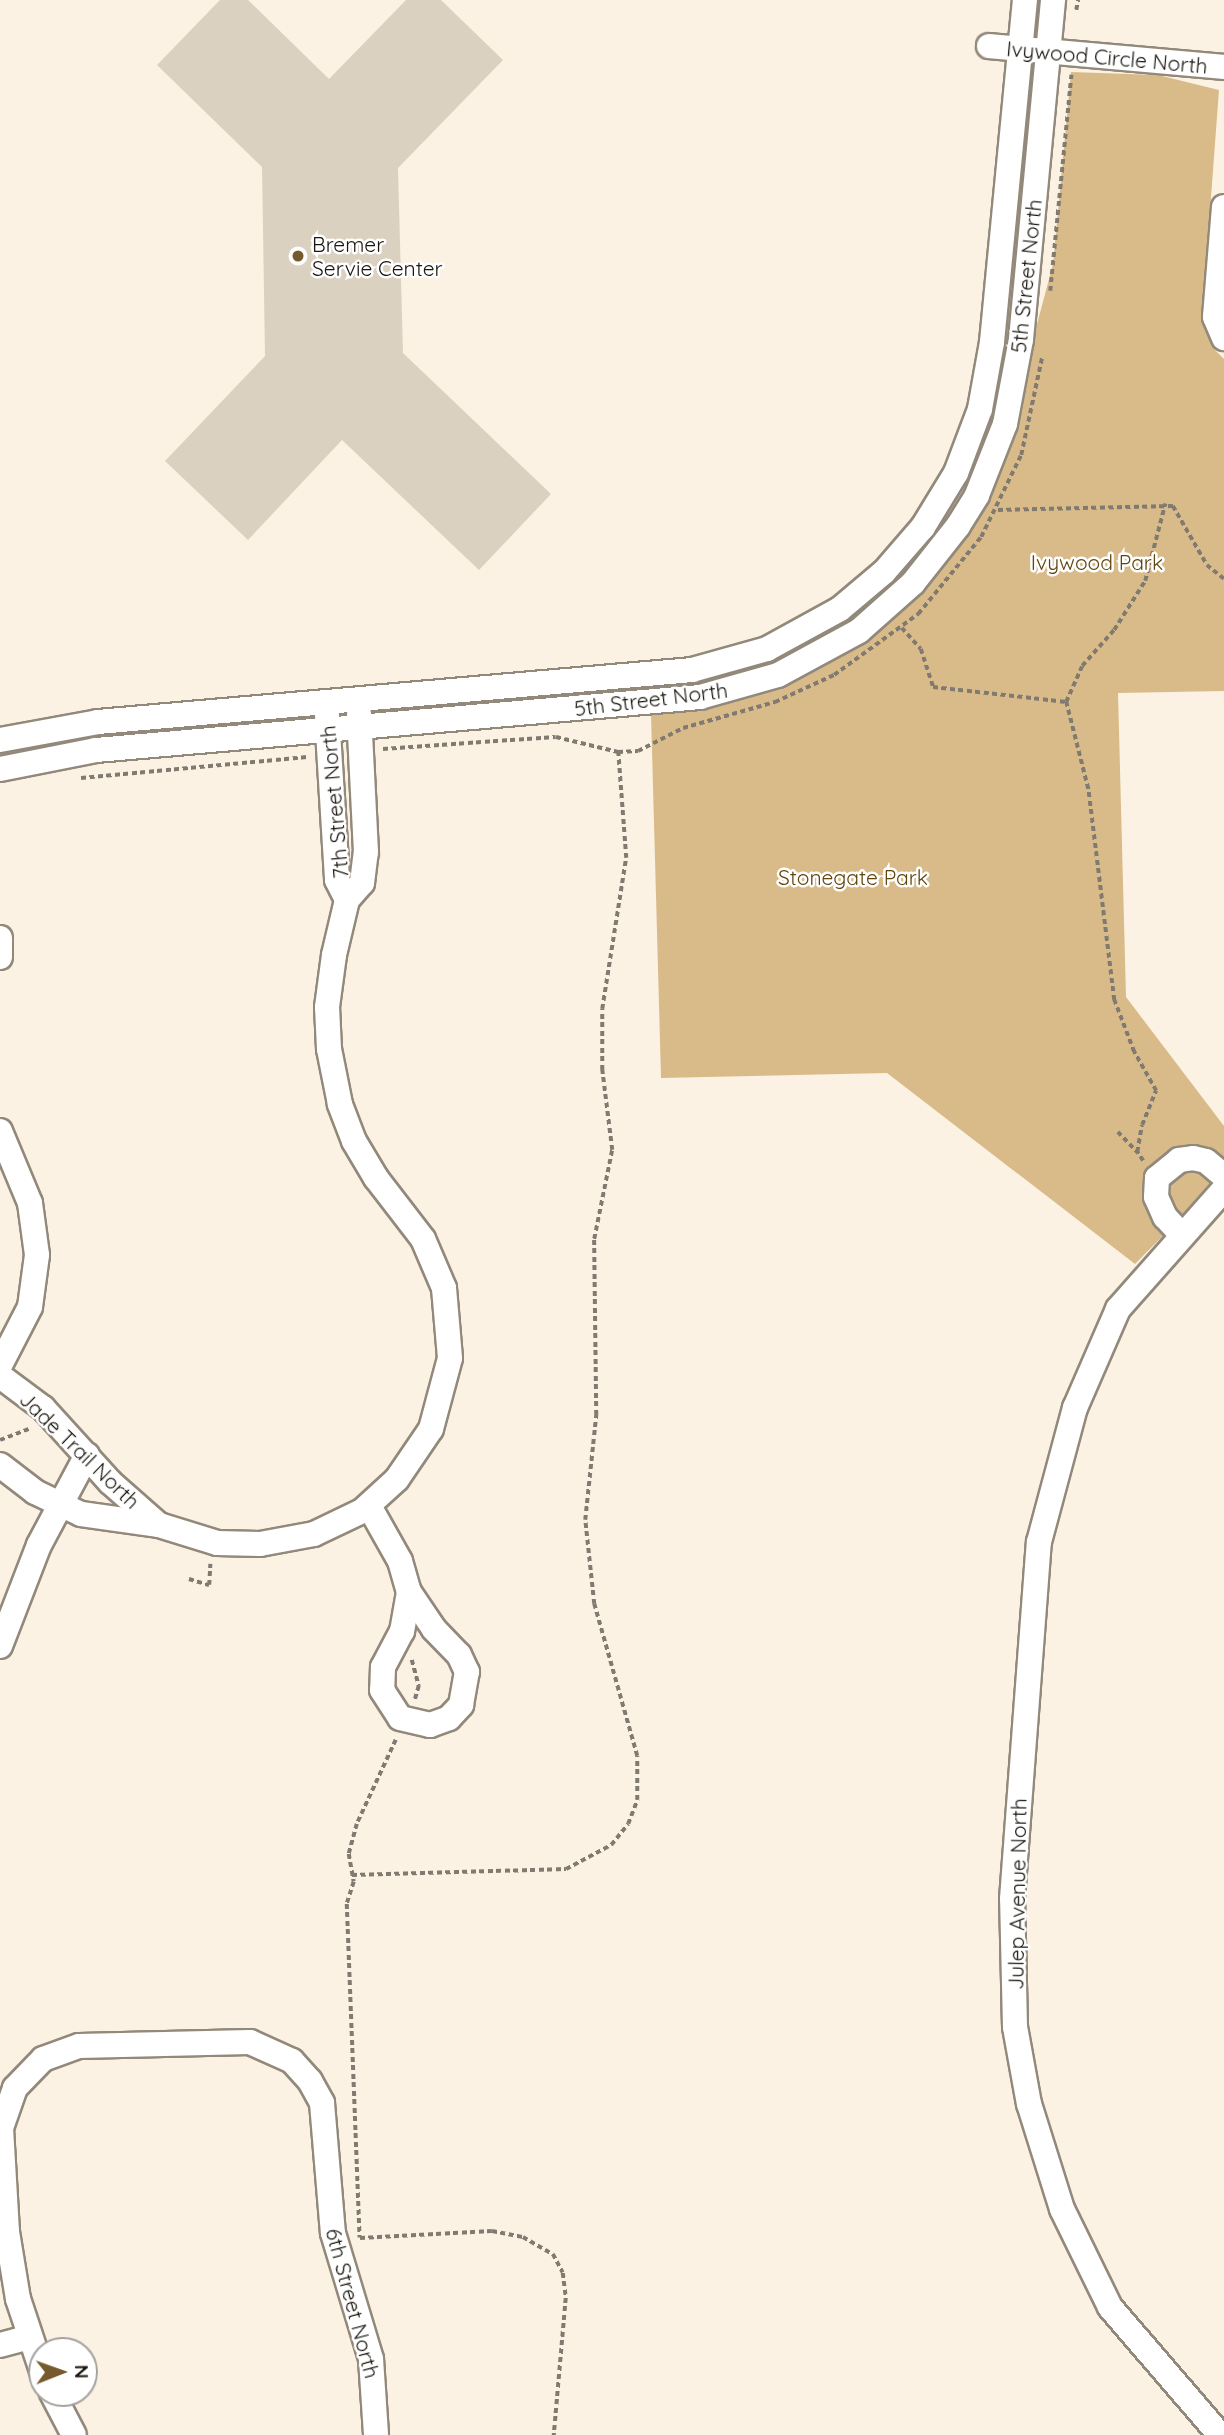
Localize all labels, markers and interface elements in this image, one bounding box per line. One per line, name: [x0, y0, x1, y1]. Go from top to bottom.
street label: Ivywood Circle North: [1005, 36, 1209, 78]
street label: 5th Street North: [1005, 198, 1047, 354]
place label: Bremer Servie Center: [312, 231, 443, 281]
marker: Bremer Servie Center: [290, 248, 306, 264]
park label: Ivywood Park: [1031, 549, 1163, 575]
street label: 5th Street North: [573, 677, 729, 721]
street label: 7th Street North: [315, 724, 353, 880]
park label: Stonegate Park: [778, 864, 928, 890]
street label: Jade Trail North: [15, 1386, 145, 1514]
street label: Julep Avenue North: [1003, 1798, 1031, 1990]
street label: 6th Street North: [321, 2225, 385, 2381]
north arrow: [28, 2337, 98, 2407]
text: N: [70, 2364, 94, 2379]

